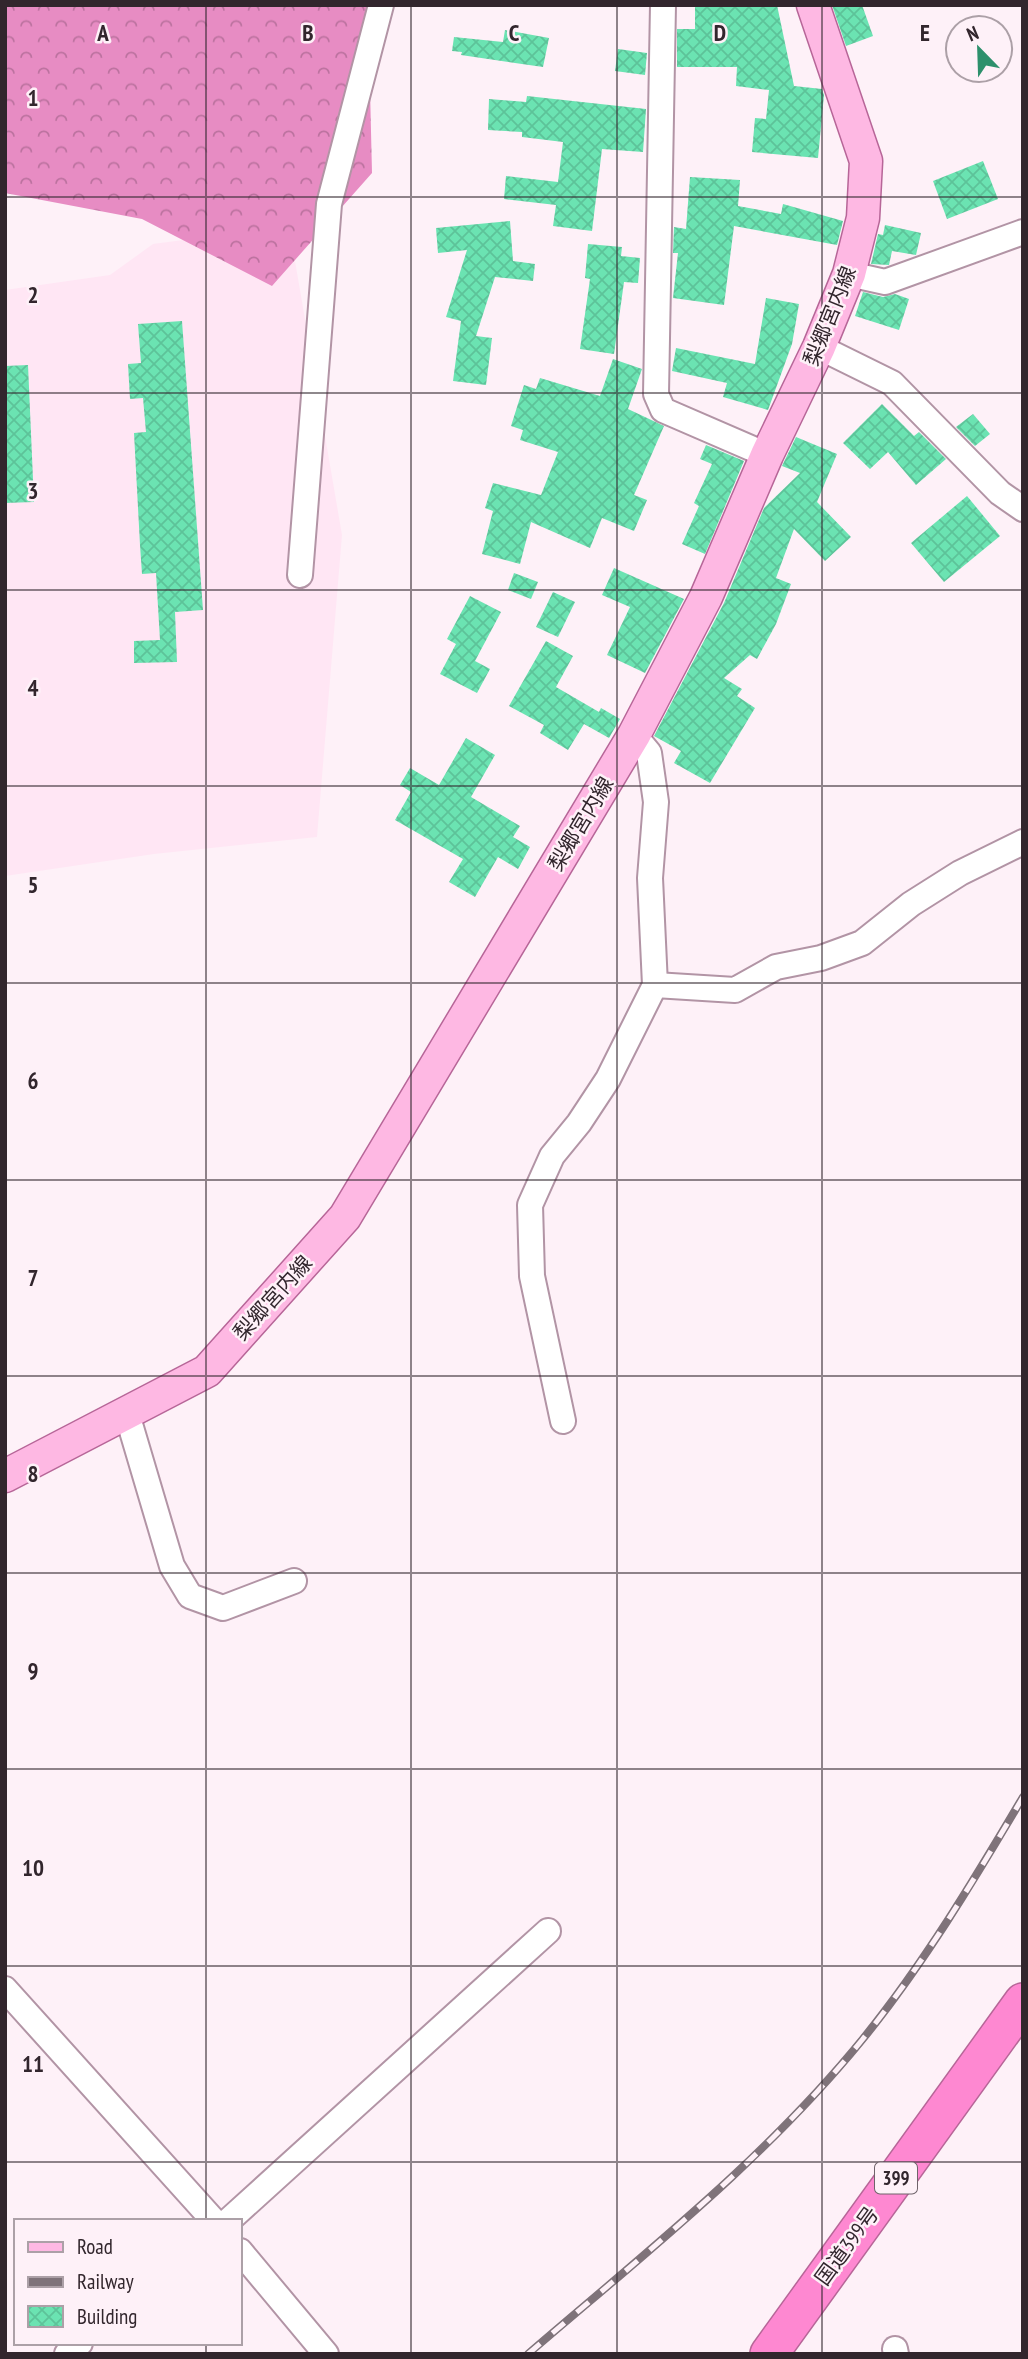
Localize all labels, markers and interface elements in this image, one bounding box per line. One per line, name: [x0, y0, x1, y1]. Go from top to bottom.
north arrow: [944, 14, 1014, 84]
text: A: [96, 18, 109, 47]
text: B: [302, 18, 314, 47]
text: C: [509, 18, 520, 47]
text: D: [714, 18, 726, 47]
text: E: [920, 18, 930, 47]
text: N: [963, 20, 982, 46]
text: 1: [28, 83, 39, 112]
street label: 梨郷宮内線: [797, 262, 862, 370]
text: 2: [28, 280, 39, 309]
text: 3: [28, 476, 39, 505]
text: 4: [28, 673, 39, 702]
street label: 梨郷宮内線: [542, 772, 619, 876]
text: 5: [28, 870, 39, 899]
text: 6: [28, 1066, 39, 1095]
street label: 梨郷宮内線: [227, 1250, 318, 1346]
text: 7: [28, 1263, 39, 1292]
text: 8: [28, 1459, 39, 1488]
text: 9: [28, 1656, 39, 1685]
text: 10: [22, 1853, 44, 1882]
text: 11: [22, 2049, 44, 2078]
road number: 399: [875, 2162, 917, 2194]
street label: 国道399号: [809, 2201, 884, 2291]
legend: [14, 2219, 242, 2345]
text: Road: [77, 2233, 113, 2260]
text: Railway: [77, 2268, 134, 2295]
text: Building: [77, 2303, 137, 2330]

